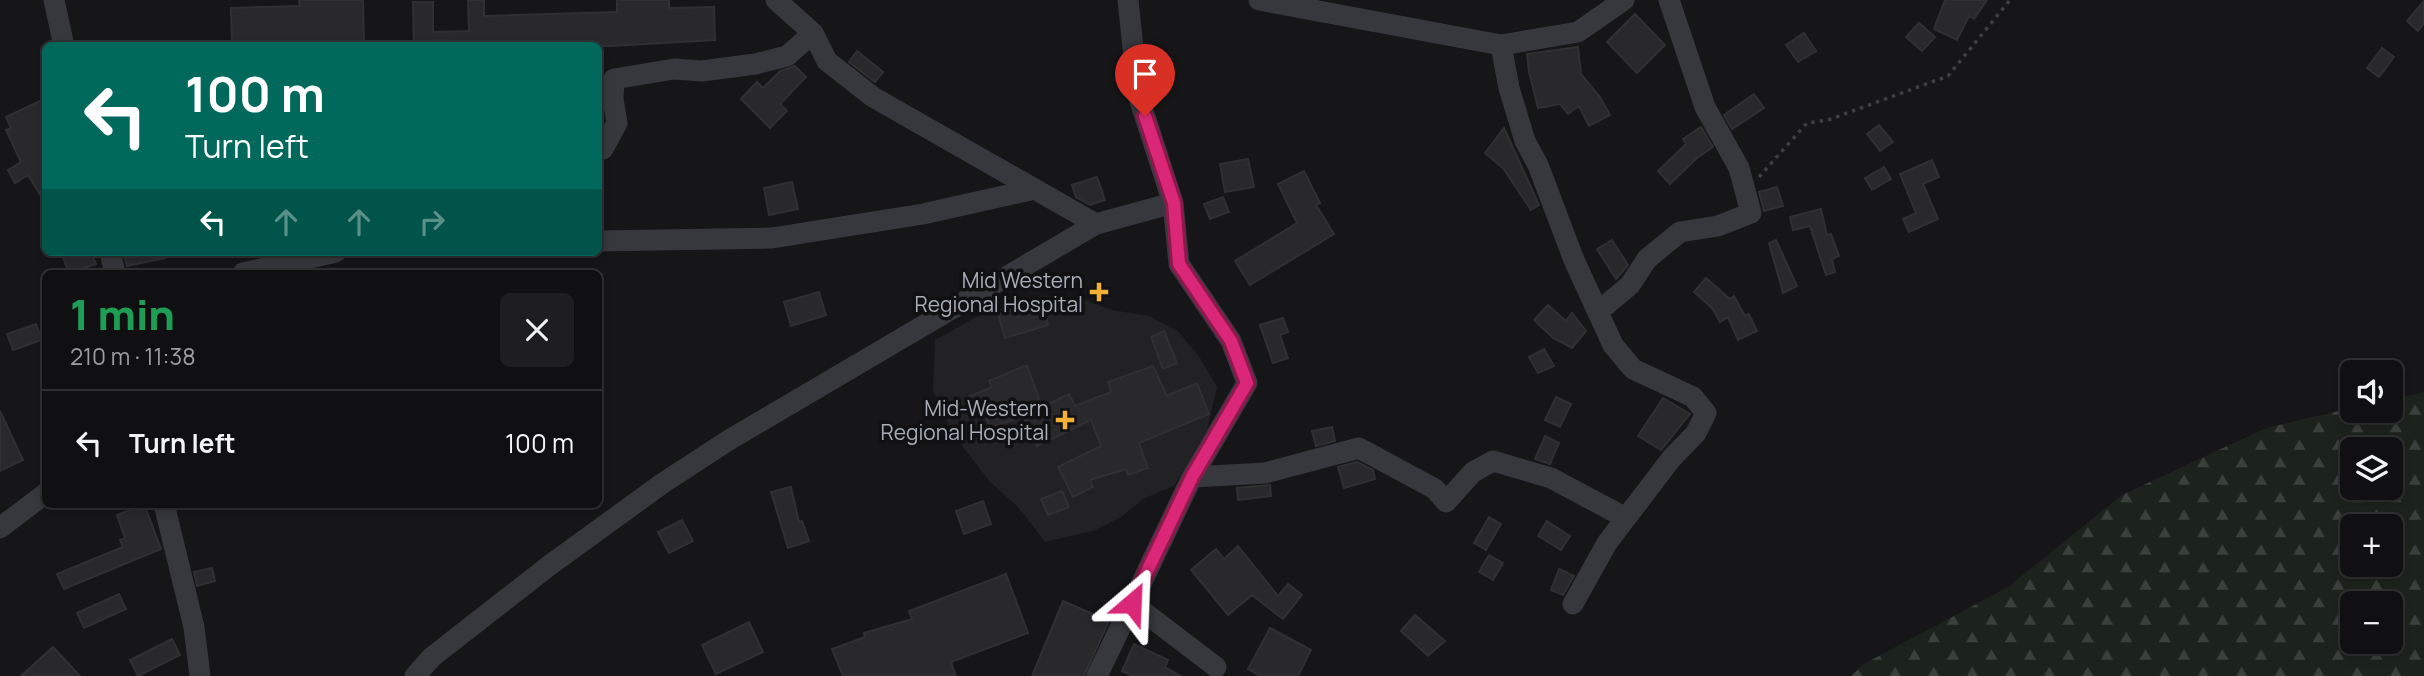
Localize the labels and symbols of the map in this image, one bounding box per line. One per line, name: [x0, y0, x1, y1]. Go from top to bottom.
pin: [1115, 44, 1175, 116]
place label: Mid Western Regional Hospital: [914, 266, 1083, 318]
marker: Mid Western Regional Hospital: [1089, 282, 1109, 302]
place label: Mid-Western Regional Hospital: [880, 394, 1049, 446]
marker: Mid-Western Regional Hospital: [1055, 410, 1075, 430]
position arrow: [1095, 566, 1169, 640]

